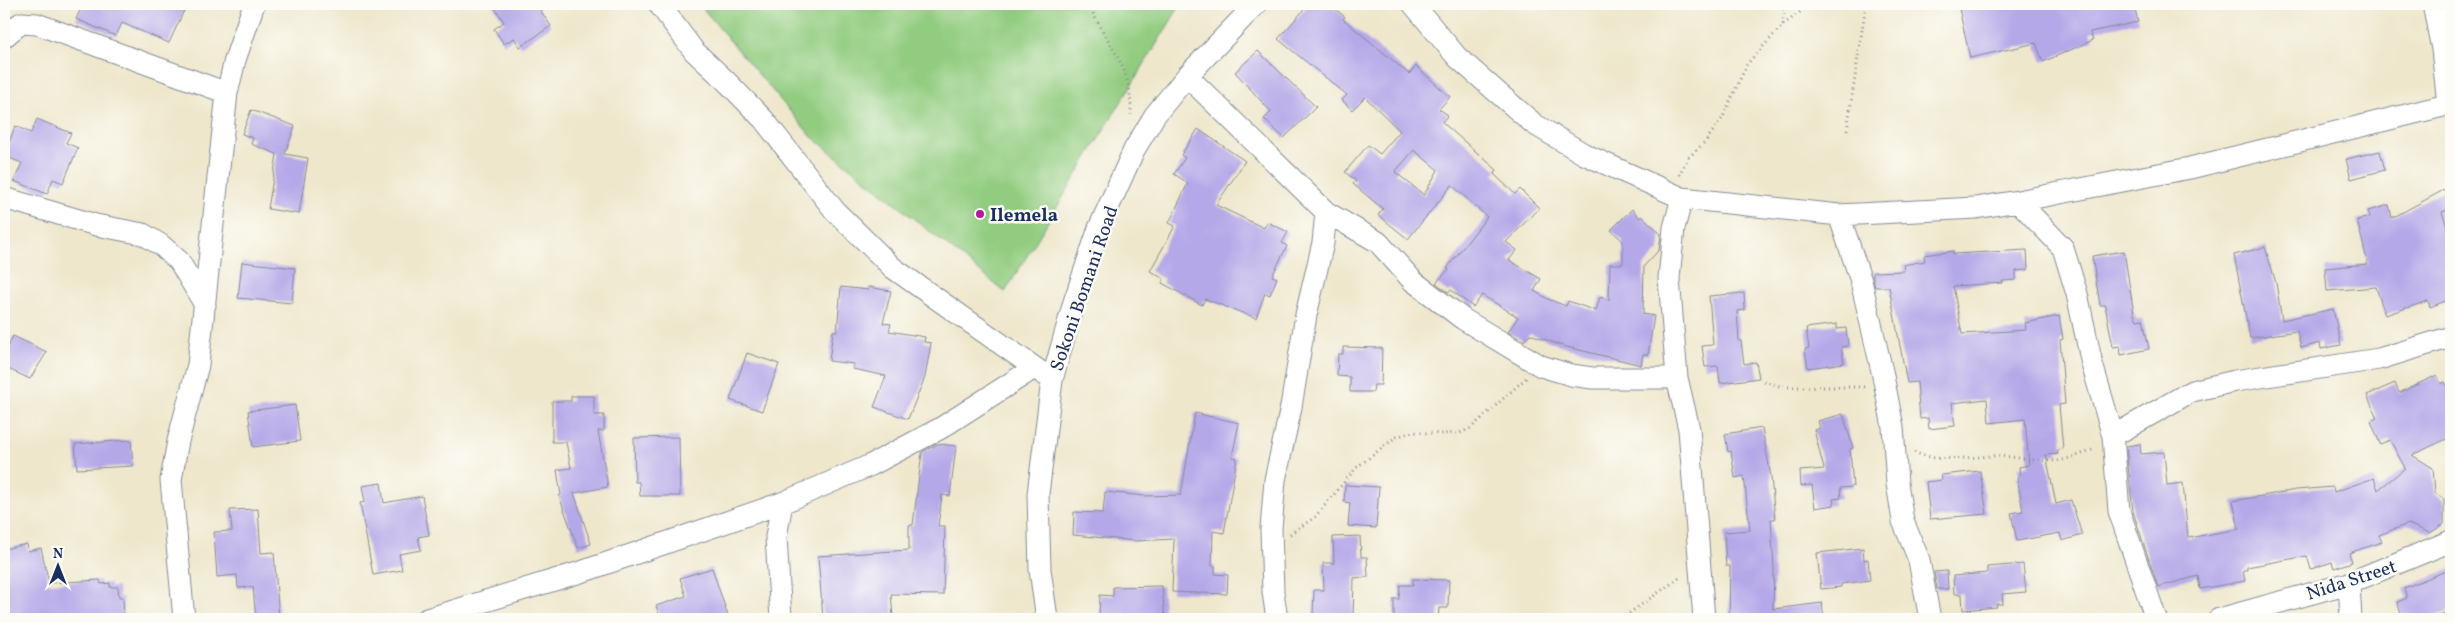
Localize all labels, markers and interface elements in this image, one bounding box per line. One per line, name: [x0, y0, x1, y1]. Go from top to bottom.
street label: Sokoni Bomani Road: [1044, 202, 1125, 375]
place label: Ilemela: [990, 203, 1058, 229]
marker: Ilemela: [974, 208, 986, 220]
north arrow: [32, 540, 82, 590]
text: N: [53, 545, 63, 564]
street label: Nida Street: [2303, 554, 2400, 608]

